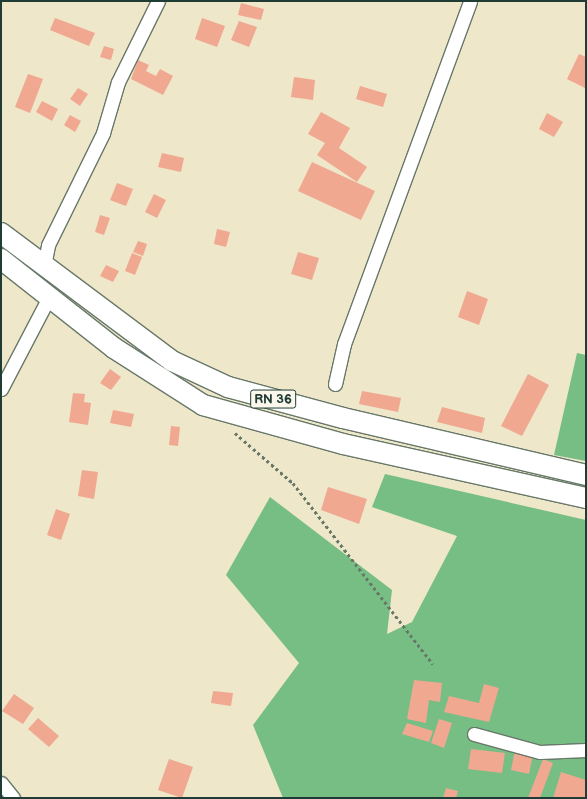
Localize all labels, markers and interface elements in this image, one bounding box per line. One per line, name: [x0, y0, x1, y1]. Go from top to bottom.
road number: RN 36: [250, 388, 296, 410]

